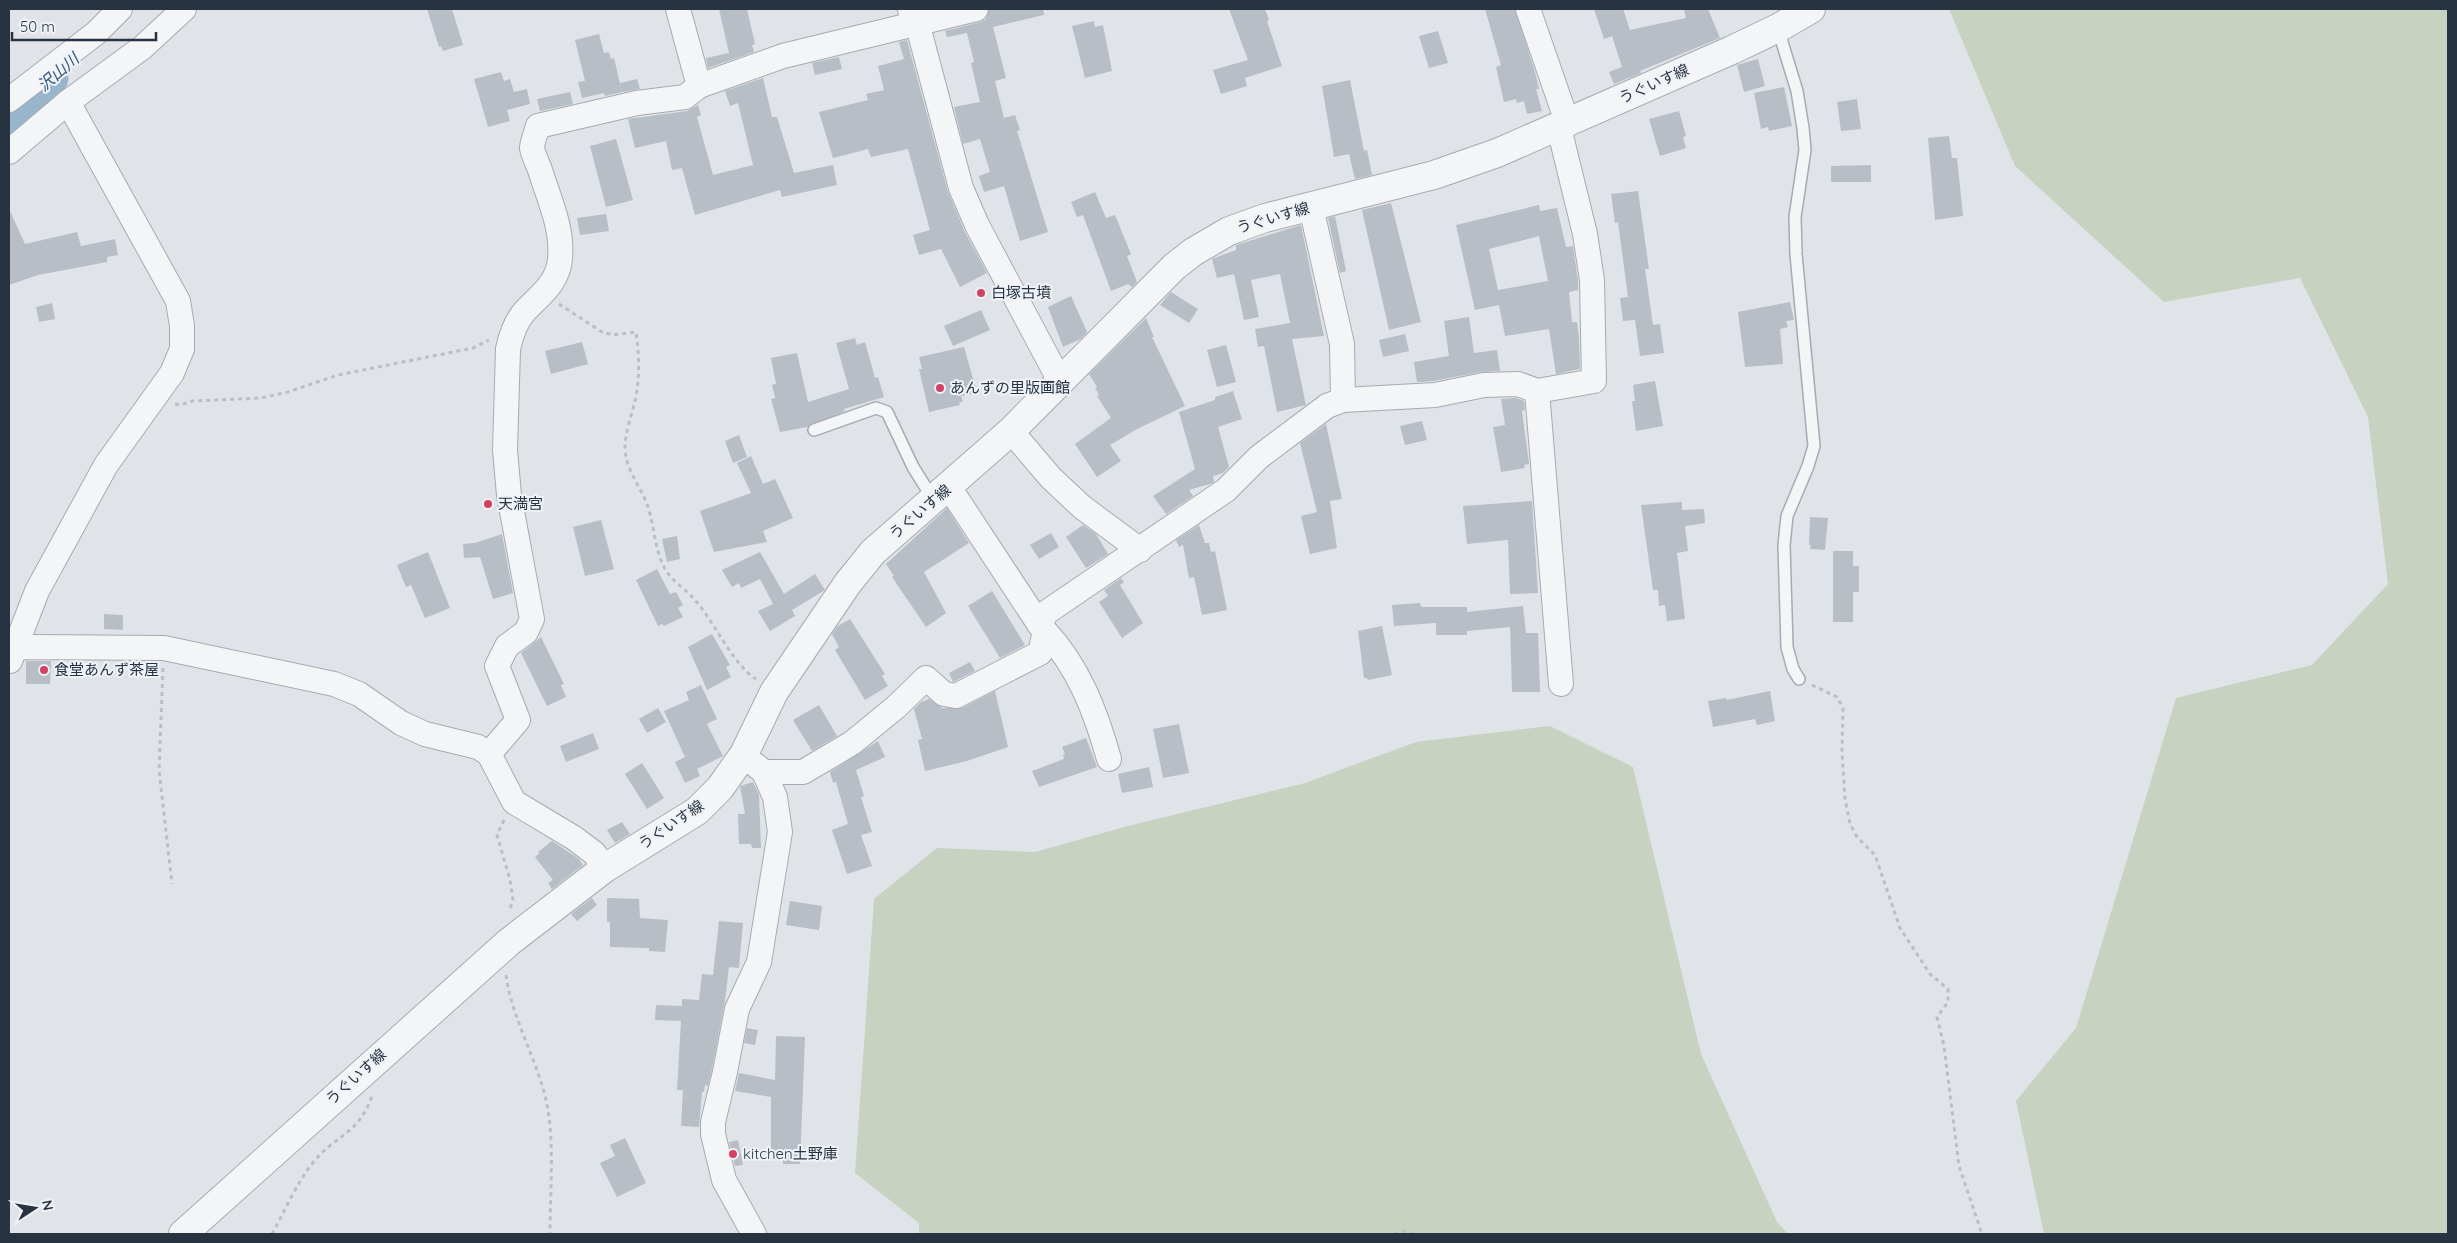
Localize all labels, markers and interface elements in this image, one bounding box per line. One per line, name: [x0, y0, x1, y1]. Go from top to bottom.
scale bar: [12, 10, 156, 42]
text: 50 m: [20, 17, 55, 36]
water label: 沢山川: [33, 47, 84, 95]
street label: うぐいす線: [1616, 60, 1692, 107]
street label: うぐいす線: [1234, 198, 1312, 237]
place label: 白塚古墳: [991, 283, 1051, 302]
marker: 白塚古墳: [975, 287, 987, 299]
place label: あんずの里版画館: [950, 378, 1070, 397]
marker: あんずの里版画館: [934, 382, 946, 394]
street label: うぐいす線: [885, 480, 955, 543]
place label: 天満宮: [498, 494, 543, 513]
marker: 天満宮: [482, 498, 494, 510]
place label: 食堂あんず茶屋: [54, 660, 159, 679]
marker: 食堂あんず茶屋: [38, 664, 50, 676]
street label: うぐいす線: [634, 796, 707, 853]
street label: うぐいす線: [321, 1044, 390, 1109]
place label: kitchen土野庫: [743, 1144, 838, 1163]
marker: kitchen土野庫: [727, 1148, 739, 1160]
north arrow: [10, 1183, 60, 1233]
text: N: [38, 1198, 58, 1212]

